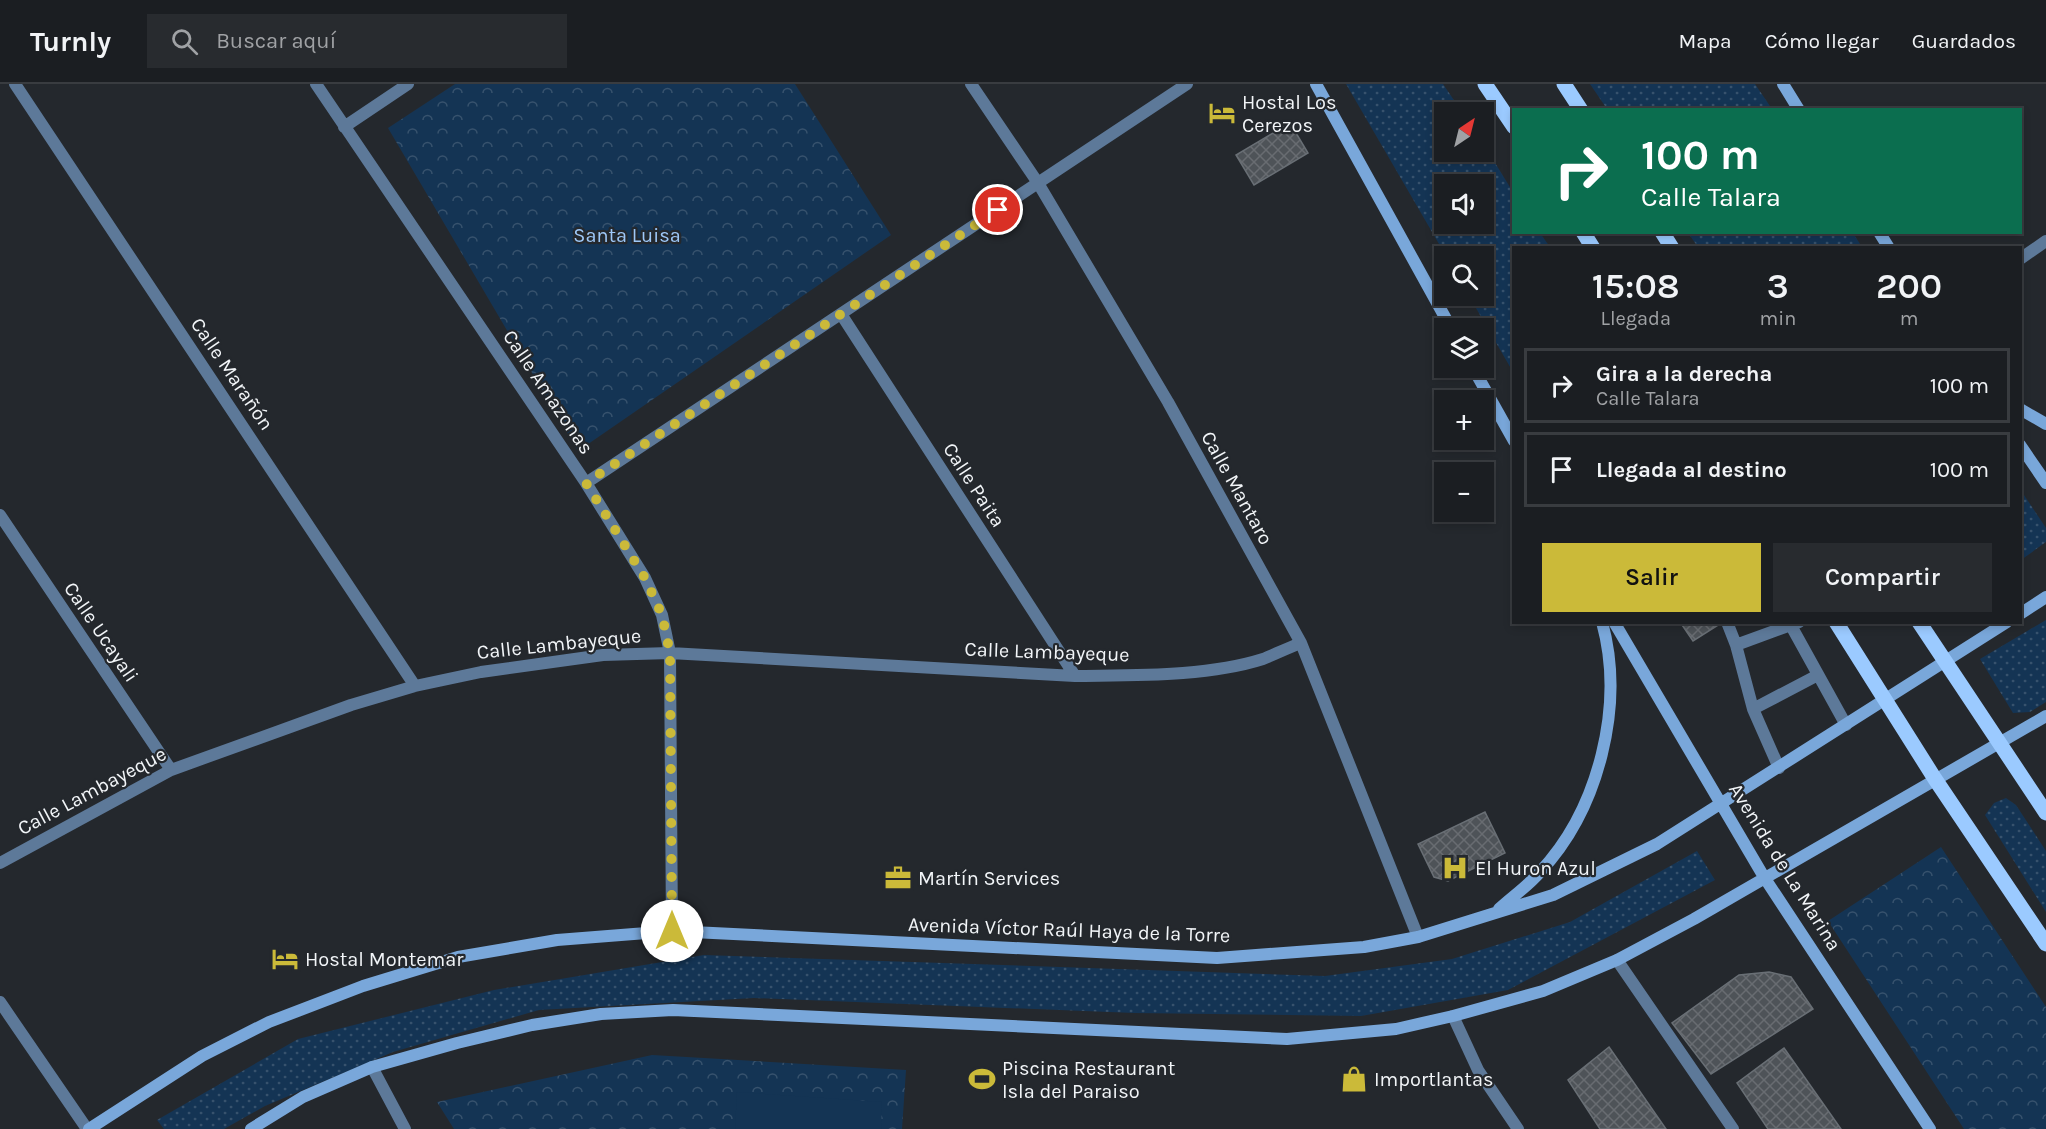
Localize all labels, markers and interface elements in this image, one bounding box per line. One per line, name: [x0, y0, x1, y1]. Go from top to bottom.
search box: [147, 14, 567, 68]
text: Turnly: [30, 25, 111, 58]
icon: search: [168, 25, 201, 58]
text: Buscar aquí: [216, 28, 336, 54]
text: Mapa: [1678, 29, 1732, 53]
text: Cómo llegar: [1765, 29, 1879, 53]
text: Guardados: [1912, 29, 2016, 53]
place label: Hostal Los Cerezos: [1242, 91, 1336, 137]
hotel icon: Hostal Los Cerezos: [1207, 98, 1237, 128]
north arrow: [1434, 102, 1494, 162]
map controls: [1434, 102, 1494, 522]
text: 100 m: [1641, 130, 1760, 180]
icon: right: [1542, 132, 1620, 210]
button: sound: [1434, 174, 1494, 234]
text: Calle Talara: [1641, 181, 1781, 213]
pin: [972, 184, 1023, 235]
icon: arrive: [981, 193, 1014, 226]
park label: Santa Luisa: [573, 224, 681, 247]
button: search: [1434, 246, 1494, 306]
text: 15:08: [1592, 265, 1680, 307]
text: 3: [1767, 265, 1789, 307]
text: 200: [1876, 265, 1942, 307]
text: Llegada: [1601, 307, 1671, 330]
text: min: [1759, 307, 1796, 330]
text: m: [1900, 307, 1918, 330]
street label: Calle Marañón: [186, 313, 278, 435]
button: layers: [1434, 318, 1494, 378]
street label: Calle Amazonas: [498, 326, 598, 458]
text: Gira a la derecha: [1596, 361, 1772, 387]
icon: right: [1545, 369, 1578, 402]
text: 100 m: [1930, 373, 1989, 399]
text: Calle Talara: [1596, 387, 1700, 410]
button: +: [1434, 390, 1494, 450]
street label: Calle Mantaro: [1196, 427, 1278, 549]
street label: Calle Paita: [938, 438, 1010, 532]
icon: arrive: [1545, 453, 1578, 486]
text: Llegada al destino: [1596, 457, 1787, 483]
text: 100 m: [1930, 457, 1989, 483]
button: −: [1434, 462, 1494, 522]
button: Salir: [1542, 543, 1761, 612]
button: Compartir: [1773, 543, 1992, 612]
street label: Calle Ucayali: [59, 578, 143, 686]
street label: Calle Lambayeque: [476, 624, 642, 664]
street label: Calle Lambayeque: [964, 638, 1130, 666]
street label: Calle Lambayeque: [14, 742, 170, 840]
street label: Avenida de La Marina: [1724, 779, 1846, 955]
hospital icon: El Huron Azul: [1440, 853, 1470, 883]
place label: El Huron Azul: [1475, 857, 1596, 880]
office icon: Martín Services: [883, 863, 913, 893]
place label: Martín Services: [918, 867, 1060, 890]
position arrow: [640, 899, 704, 963]
street label: Avenida Víctor Raúl Haya de la Torre: [907, 913, 1231, 947]
hotel icon: Hostal Montemar: [270, 944, 300, 974]
place label: Hostal Montemar: [305, 948, 464, 971]
place label: Piscina Restaurant Isla del Paraiso: [1002, 1057, 1176, 1103]
sports icon: Piscina Restaurant Isla del Paraiso: [967, 1064, 997, 1094]
shop icon: Importlantas: [1339, 1064, 1369, 1094]
place label: Importlantas: [1374, 1068, 1493, 1091]

